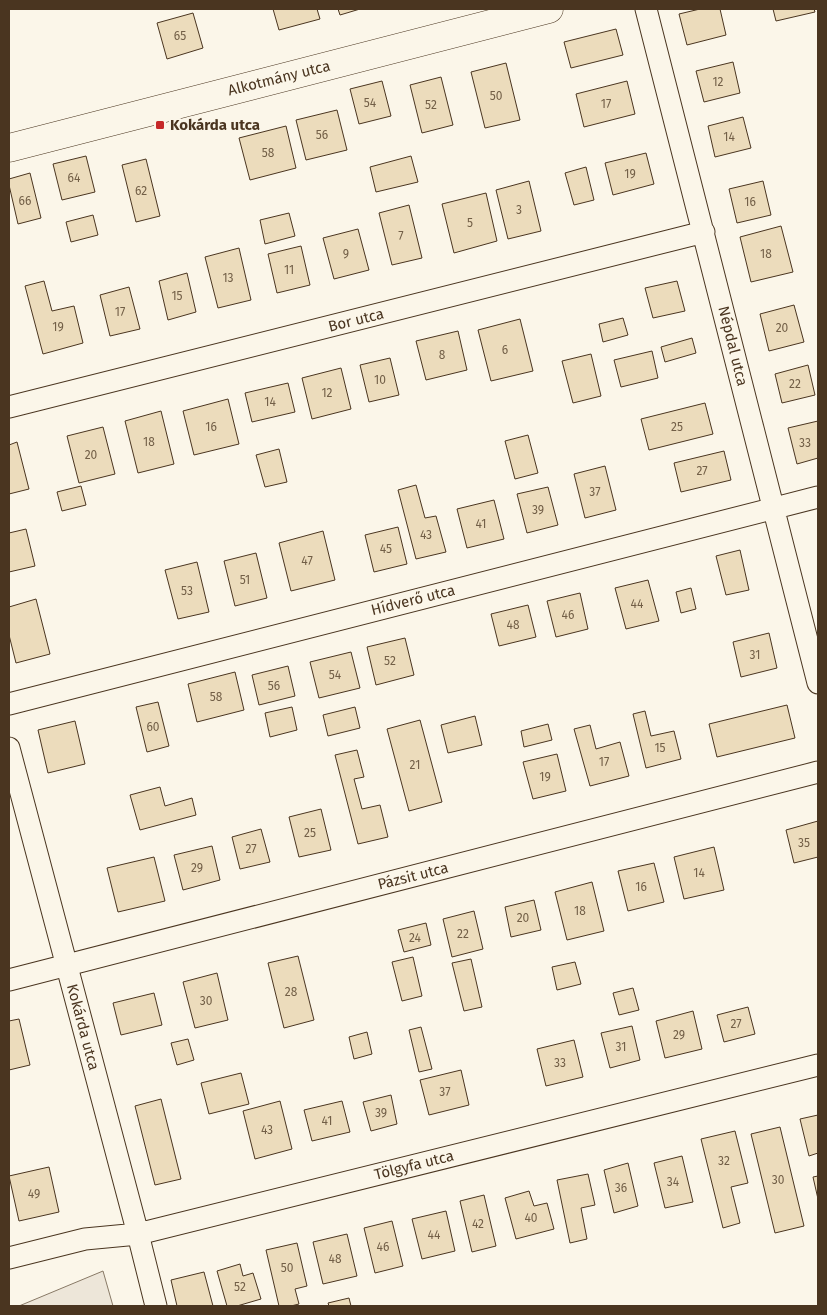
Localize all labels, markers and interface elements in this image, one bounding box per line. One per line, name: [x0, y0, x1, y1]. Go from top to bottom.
house number: 65: [174, 29, 186, 43]
street label: Alkotmány utca: [226, 57, 332, 99]
house number: 12: [712, 75, 724, 89]
house number: 50: [490, 89, 503, 103]
house number: 54: [364, 96, 377, 110]
house number: 17: [601, 97, 611, 111]
house number: 52: [425, 98, 437, 112]
place label: Kokárda utca: [170, 116, 260, 134]
marker: Kokárda utca: [154, 119, 166, 131]
house number: 56: [316, 128, 328, 142]
house number: 14: [723, 130, 735, 144]
house number: 58: [262, 146, 275, 160]
house number: 19: [624, 167, 636, 181]
house number: 64: [68, 171, 81, 185]
house number: 62: [135, 184, 147, 198]
house number: 66: [19, 194, 31, 208]
house number: 16: [744, 195, 756, 209]
house number: 3: [516, 203, 522, 217]
house number: 5: [467, 216, 473, 230]
house number: 7: [398, 229, 404, 243]
house number: 9: [343, 247, 349, 261]
house number: 18: [760, 247, 772, 261]
house number: 11: [284, 263, 294, 277]
house number: 13: [222, 271, 234, 285]
house number: 15: [171, 289, 183, 303]
street label: Bor utca: [326, 304, 386, 336]
street label: Népdal utca: [714, 304, 752, 388]
house number: 17: [115, 305, 125, 319]
house number: 19: [52, 320, 64, 334]
house number: 20: [776, 321, 789, 335]
house number: 6: [502, 343, 508, 357]
house number: 8: [439, 348, 446, 362]
house number: 10: [374, 373, 386, 387]
house number: 22: [789, 377, 801, 391]
house number: 12: [321, 386, 333, 400]
house number: 14: [264, 395, 276, 409]
house number: 16: [205, 420, 217, 434]
house number: 25: [671, 420, 683, 434]
house number: 18: [143, 435, 155, 449]
house number: 33: [799, 436, 811, 450]
house number: 20: [85, 448, 98, 462]
house number: 27: [696, 464, 708, 478]
house number: 37: [589, 485, 601, 499]
house number: 39: [532, 503, 544, 517]
house number: 41: [476, 517, 486, 531]
house number: 43: [420, 528, 432, 542]
house number: 45: [380, 542, 392, 556]
house number: 47: [301, 554, 313, 568]
house number: 51: [240, 573, 250, 587]
street label: Hídverő utca: [369, 581, 457, 619]
house number: 53: [181, 584, 193, 598]
house number: 44: [631, 597, 644, 611]
house number: 46: [562, 608, 574, 622]
house number: 48: [507, 618, 520, 632]
house number: 31: [750, 648, 760, 662]
house number: 52: [384, 654, 396, 668]
house number: 54: [329, 668, 342, 682]
house number: 56: [268, 679, 280, 693]
house number: 58: [210, 690, 223, 704]
house number: 60: [146, 720, 160, 734]
house number: 15: [654, 741, 666, 755]
house number: 17: [599, 755, 609, 769]
house number: 21: [410, 758, 420, 772]
house number: 19: [539, 770, 551, 784]
house number: 25: [304, 826, 316, 840]
house number: 35: [798, 836, 810, 850]
house number: 27: [245, 842, 257, 856]
street label: Pázsit utca: [376, 859, 450, 893]
house number: 29: [191, 861, 203, 875]
house number: 14: [693, 866, 705, 880]
house number: 16: [635, 880, 647, 894]
house number: 18: [574, 904, 586, 918]
house number: 20: [517, 911, 530, 925]
house number: 22: [457, 927, 469, 941]
house number: 24: [409, 931, 422, 945]
street label: Kokárda utca: [63, 982, 103, 1072]
house number: 28: [285, 985, 298, 999]
house number: 30: [200, 994, 213, 1008]
house number: 27: [730, 1017, 742, 1031]
house number: 29: [673, 1028, 685, 1042]
house number: 31: [616, 1040, 626, 1054]
house number: 33: [554, 1056, 566, 1070]
house number: 37: [439, 1085, 451, 1099]
house number: 39: [375, 1106, 387, 1120]
house number: 41: [322, 1114, 332, 1128]
house number: 43: [261, 1123, 273, 1137]
street label: Tölgyfa utca: [372, 1146, 456, 1184]
house number: 32: [718, 1154, 730, 1168]
house number: 30: [772, 1173, 785, 1187]
house number: 34: [667, 1175, 680, 1189]
house number: 36: [615, 1181, 627, 1195]
house number: 49: [28, 1187, 40, 1201]
house number: 40: [524, 1211, 538, 1225]
house number: 42: [472, 1217, 484, 1231]
house number: 44: [428, 1228, 441, 1242]
house number: 46: [377, 1240, 389, 1254]
house number: 48: [329, 1252, 342, 1266]
house number: 50: [281, 1261, 294, 1275]
house number: 52: [234, 1280, 246, 1294]

